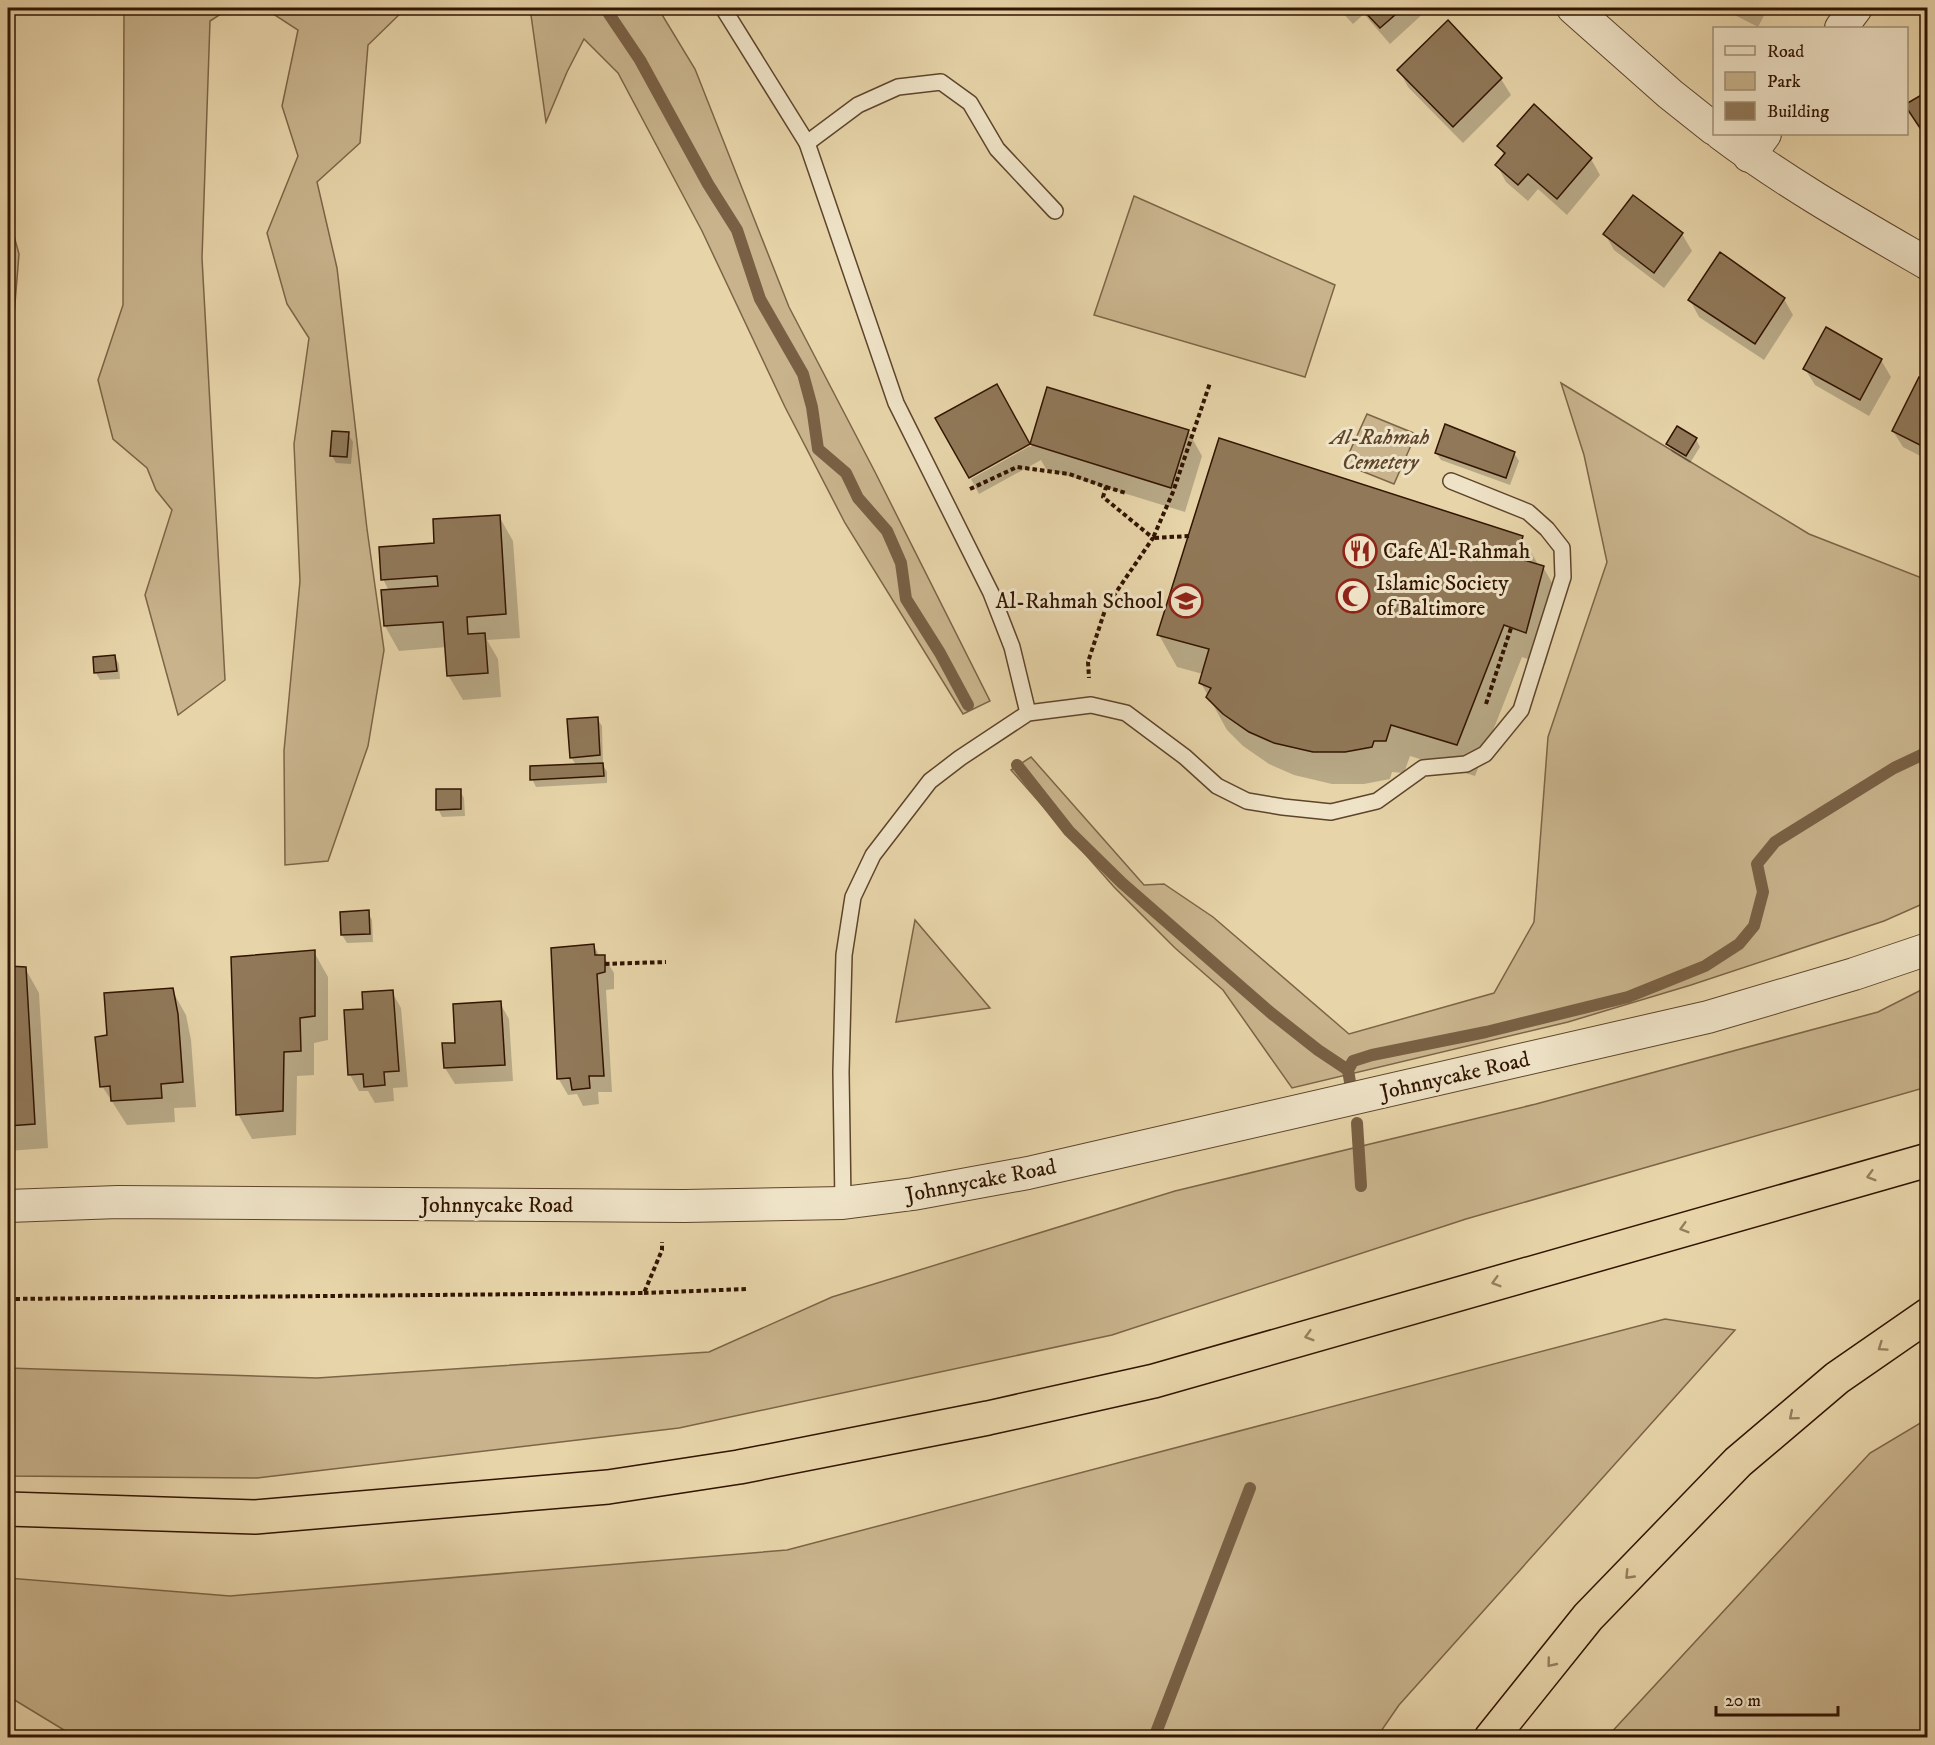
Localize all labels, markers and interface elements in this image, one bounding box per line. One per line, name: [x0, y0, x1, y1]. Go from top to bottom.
legend: [1713, 27, 1908, 135]
text: Road: [1767, 41, 1804, 63]
text: Park: [1767, 71, 1801, 93]
text: Building: [1767, 101, 1829, 123]
park label: Al-Rahmah Cemetery: [1327, 424, 1430, 476]
restaurant icon: Cafe Al-Rahmah: [1342, 533, 1378, 569]
place label: Cafe Al-Rahmah: [1383, 538, 1531, 565]
place label: Islamic Society of Baltimore: [1376, 570, 1509, 622]
mosque icon: Islamic Society of Baltimore: [1335, 578, 1371, 614]
school or university icon: Al-Rahmah School: [1168, 583, 1204, 619]
place label: Al-Rahmah School: [995, 588, 1163, 615]
street label: Johnnycake Road: [1376, 1046, 1532, 1107]
street label: Johnnycake Road: [902, 1153, 1058, 1209]
one-way arrow: [1866, 1168, 1876, 1181]
street label: Johnnycake Road: [419, 1192, 573, 1219]
one-way arrow: [1679, 1221, 1689, 1234]
one-way arrow: [1491, 1275, 1502, 1287]
one-way arrow: [1304, 1329, 1315, 1341]
one-way arrow: [1878, 1340, 1889, 1351]
one-way arrow: [1789, 1409, 1800, 1420]
one-way arrow: [1625, 1567, 1636, 1578]
one-way arrow: [1548, 1656, 1559, 1667]
scale bar: [1716, 1679, 1838, 1717]
text: 20 m: [1725, 1690, 1761, 1712]

